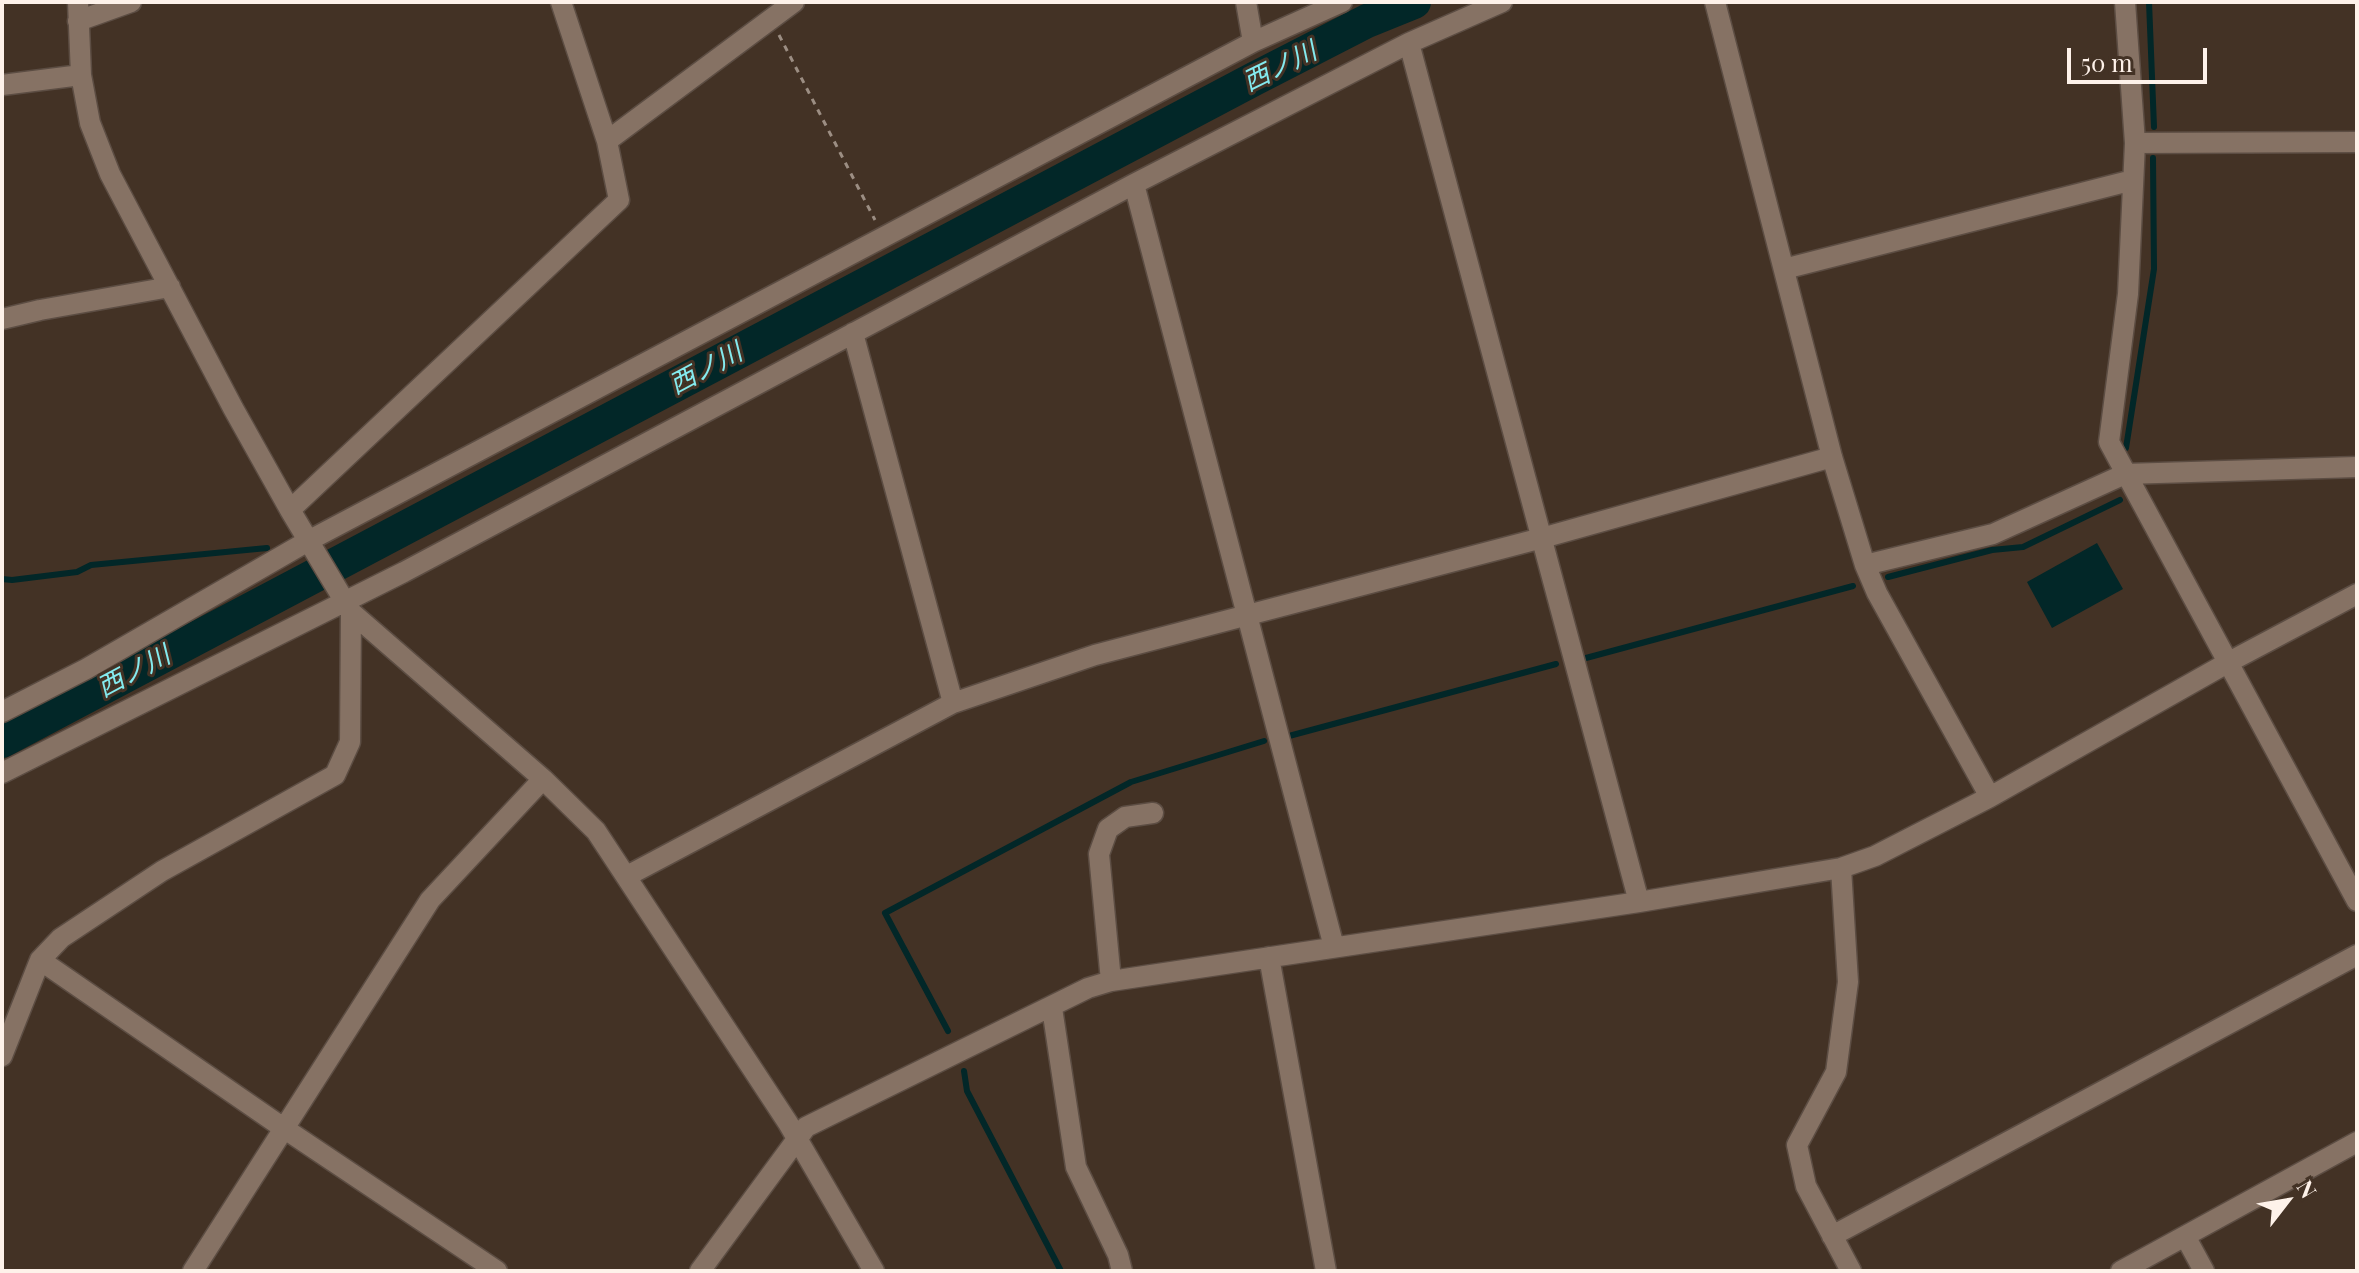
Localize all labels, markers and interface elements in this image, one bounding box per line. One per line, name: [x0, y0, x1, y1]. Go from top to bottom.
scale bar: [2071, 32, 2211, 82]
water label: 西ノ川: [1238, 36, 1322, 98]
text: 50 m: [2081, 46, 2133, 78]
water label: 西ノ川: [664, 337, 748, 401]
water label: 西ノ川: [92, 640, 176, 704]
north arrow: [2247, 1161, 2327, 1241]
text: N: [2291, 1174, 2325, 1203]

